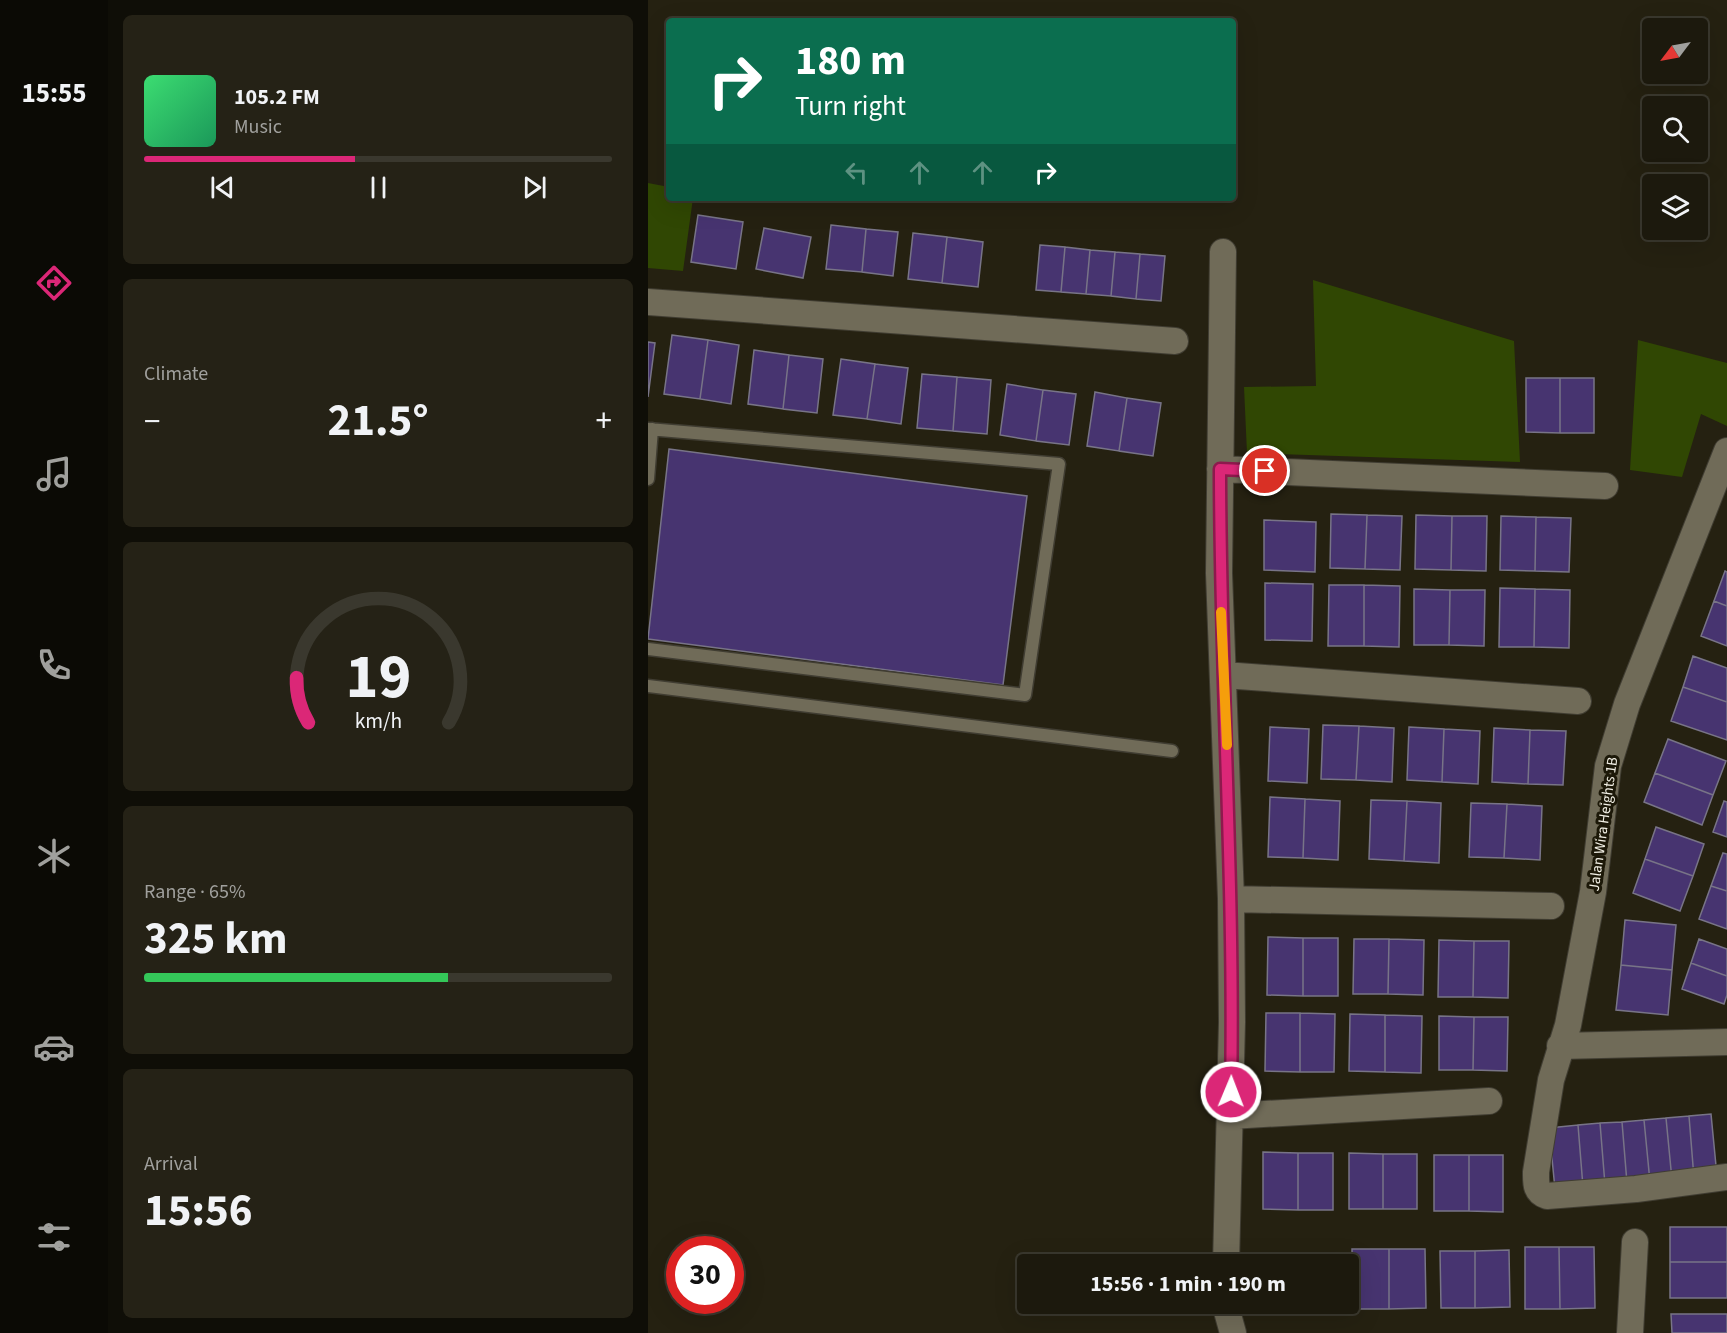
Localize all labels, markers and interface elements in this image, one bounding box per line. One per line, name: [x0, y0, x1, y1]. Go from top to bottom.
north arrow: [1642, 18, 1708, 84]
map controls: [1642, 18, 1708, 240]
text: 180 m: [795, 31, 906, 91]
icon: right: [696, 42, 774, 120]
text: 15:55: [21, 74, 87, 113]
text: 105.2 FM: [234, 81, 320, 113]
text: Turn right: [795, 87, 906, 126]
button: search: [1642, 96, 1708, 162]
text: Music: [234, 113, 282, 141]
icon: left: [840, 156, 873, 189]
icon: ahead: [903, 156, 936, 189]
icon: ahead: [966, 156, 999, 189]
icon: right: [1029, 156, 1062, 189]
icon: previous: [206, 171, 239, 204]
icon: pause: [362, 171, 395, 204]
icon: next: [518, 171, 551, 204]
button: layers: [1642, 174, 1708, 240]
icon: directions: [33, 262, 75, 304]
text: Climate: [144, 360, 208, 388]
text: 21.5°: [327, 389, 429, 453]
text: −: [144, 398, 160, 445]
text: +: [596, 398, 612, 445]
pin: [1239, 445, 1290, 496]
icon: music: [33, 453, 75, 495]
icon: arrive: [1248, 454, 1281, 487]
text: 19: [345, 634, 411, 723]
icon: phone: [33, 644, 75, 686]
text: km/h: [354, 707, 402, 738]
street label: Jalan Wira Heights 1B: [1584, 755, 1623, 893]
icon: climate: [33, 835, 75, 877]
text: Range · 65%: [144, 878, 245, 906]
text: 325 km: [144, 907, 288, 971]
icon: car: [33, 1026, 75, 1068]
position arrow: [1199, 1060, 1263, 1124]
text: Arrival: [144, 1150, 198, 1178]
text: 15:56: [144, 1179, 253, 1243]
icon: filters: [33, 1216, 75, 1258]
speed limit sign: 30: [666, 1236, 744, 1314]
text: 15:56 · 1 min · 190 m: [1090, 1268, 1286, 1300]

